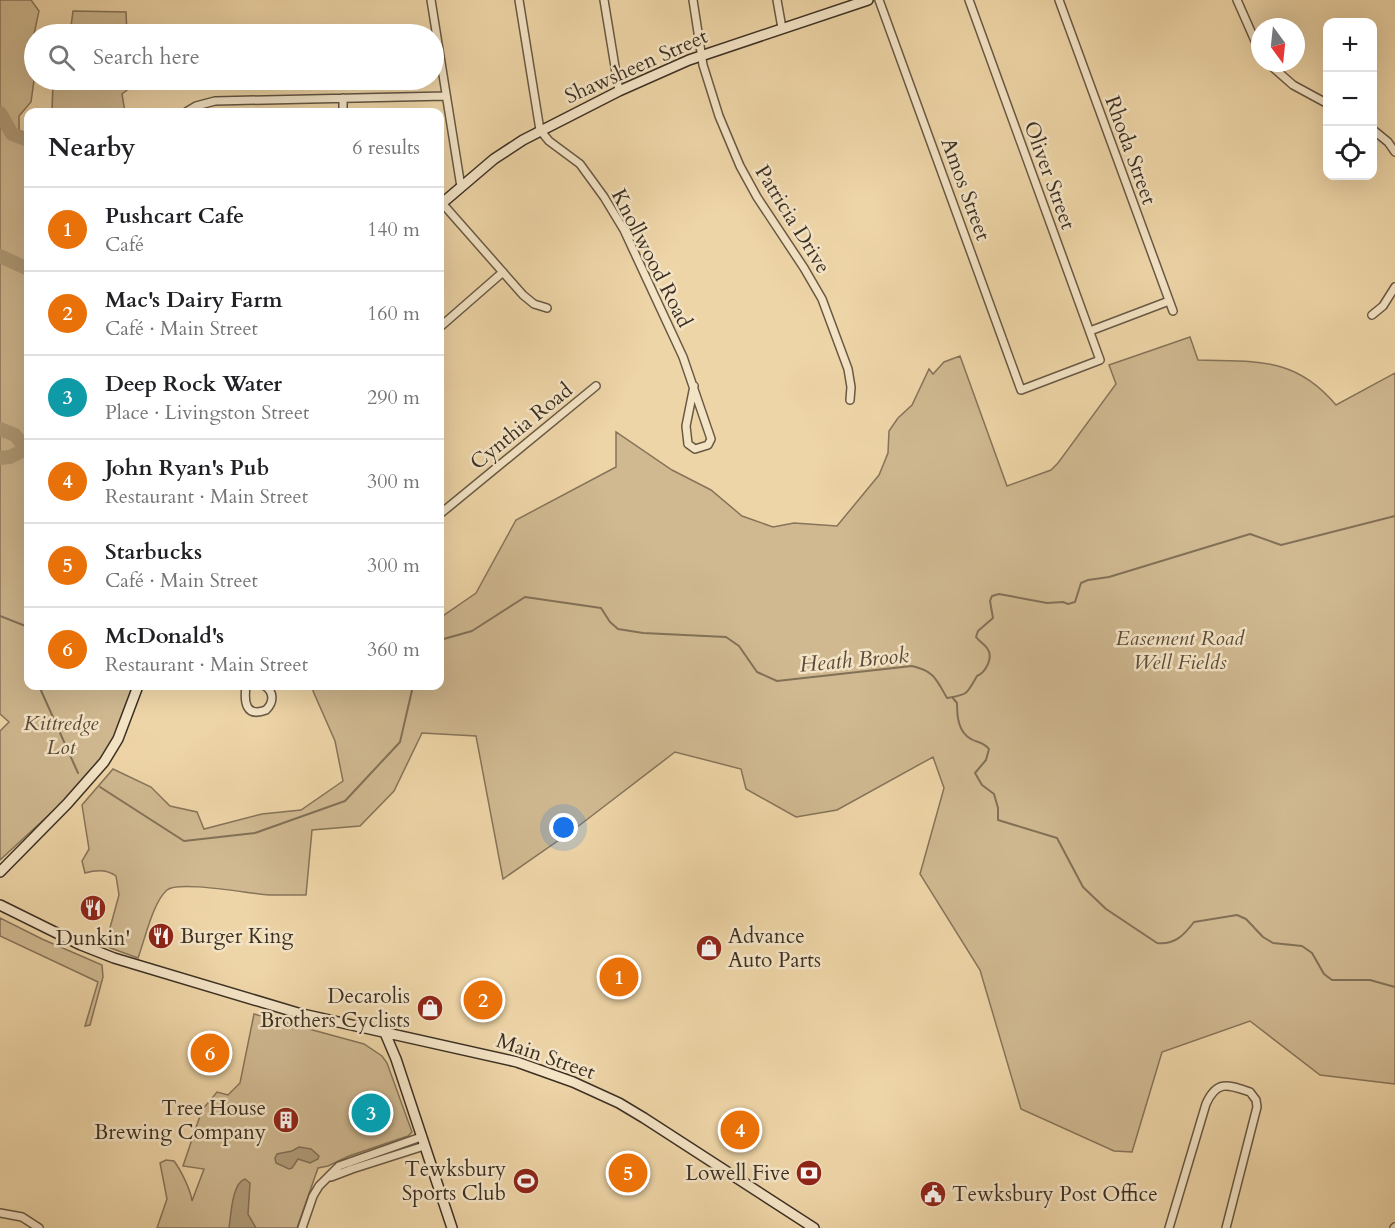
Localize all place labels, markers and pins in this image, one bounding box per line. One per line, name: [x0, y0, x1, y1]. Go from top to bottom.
restaurant icon: Dunkin': [78, 893, 108, 923]
restaurant icon: Burger King: [146, 921, 176, 951]
place label: Burger King: [180, 922, 294, 951]
place label: Advance Auto Parts: [728, 922, 821, 975]
place label: Dunkin': [56, 924, 130, 953]
shop icon: Advance Auto Parts: [694, 933, 724, 963]
pin: 1: [600, 954, 638, 1000]
pin: 2: [464, 978, 502, 1022]
place label: Decarolis Brothers Cyclists: [260, 982, 410, 1035]
shop icon: Decarolis Brothers Cyclists: [415, 993, 445, 1023]
pin: 6: [190, 1030, 230, 1076]
pin: 3: [352, 1090, 391, 1136]
place label: Tree House Brewing Company: [94, 1094, 266, 1147]
building icon: Tree House Brewing Company: [271, 1105, 301, 1135]
pin: 4: [720, 1108, 760, 1152]
pin: 5: [608, 1150, 648, 1196]
place label: Tewksbury Sports Club: [402, 1155, 506, 1208]
bank icon: Lowell Five: [794, 1158, 824, 1188]
place label: Lowell Five: [685, 1159, 790, 1188]
sports icon: Tewksbury Sports Club: [511, 1166, 541, 1196]
public building icon: Tewksbury Post Office: [918, 1179, 948, 1209]
place label: Tewksbury Post Office: [952, 1180, 1158, 1209]

